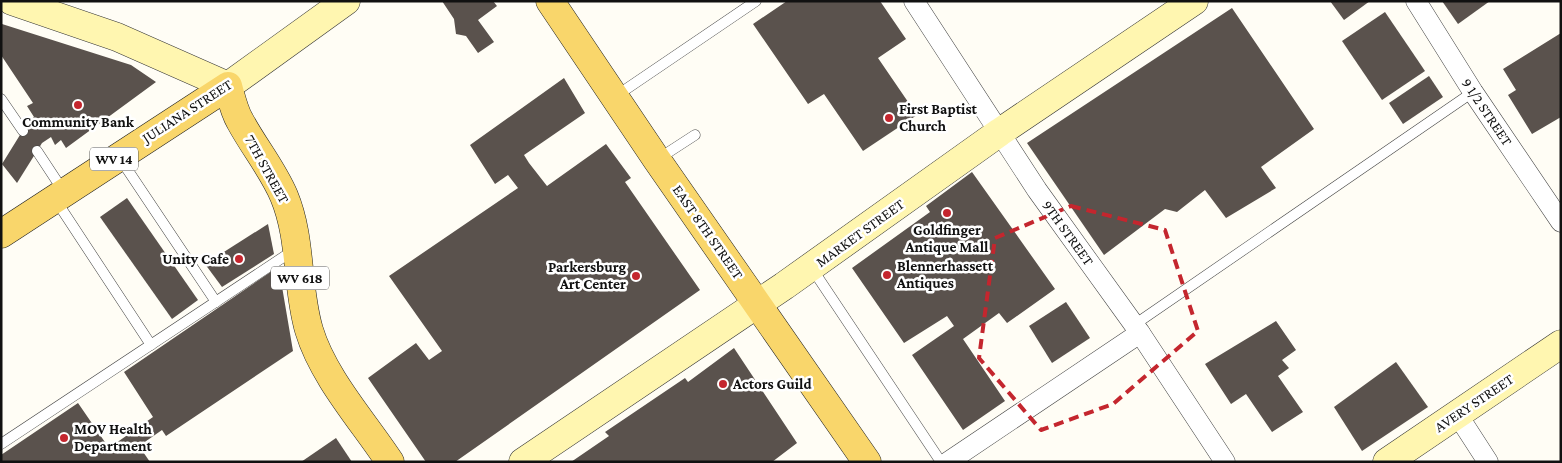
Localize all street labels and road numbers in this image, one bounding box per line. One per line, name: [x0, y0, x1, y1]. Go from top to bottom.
street label: 9 1/2 STREET: [1459, 75, 1515, 149]
street label: JULIANA STREET: [137, 76, 235, 148]
street label: 7TH STREET: [242, 132, 292, 206]
road number: WV 14: [90, 148, 138, 170]
street label: EAST 8TH STREET: [670, 182, 746, 282]
street label: MARKET STREET: [813, 196, 907, 270]
street label: 9TH STREET: [1039, 197, 1097, 269]
road number: WV 618: [271, 266, 329, 290]
street label: AVERY STREET: [1432, 371, 1516, 435]

